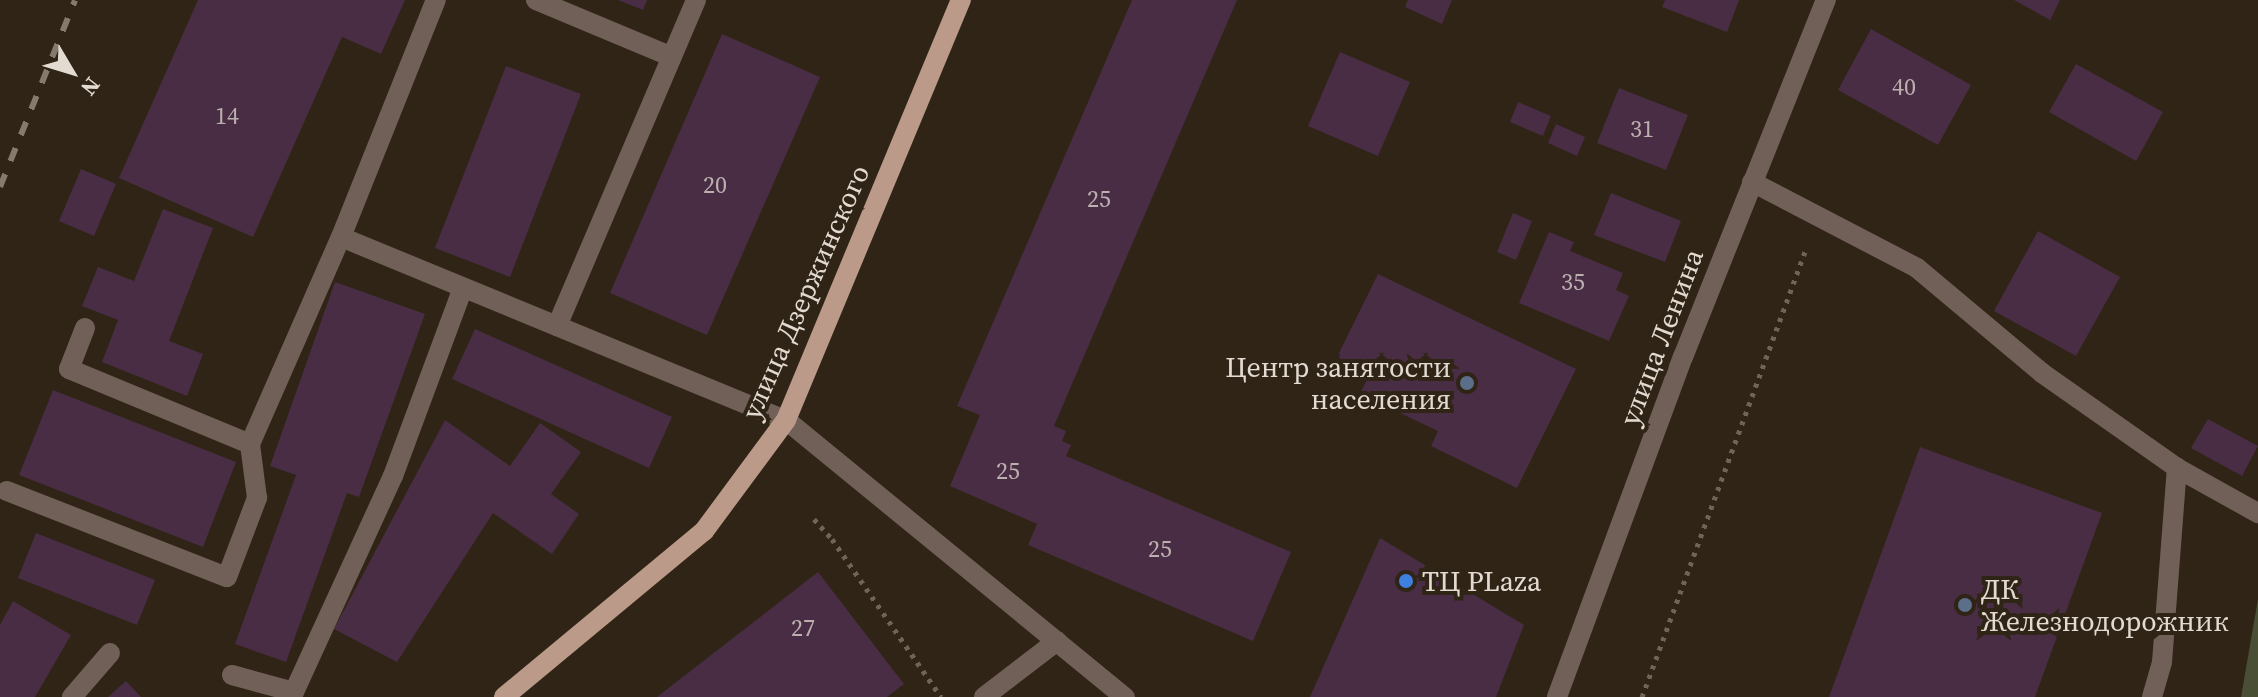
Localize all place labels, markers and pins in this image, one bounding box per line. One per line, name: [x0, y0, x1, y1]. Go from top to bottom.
place label: Центр занятости населения: [1225, 350, 1451, 416]
marker: Центр занятости населения: [1458, 374, 1476, 392]
place label: ТЦ PLaza: [1422, 564, 1541, 598]
marker: ТЦ PLaza: [1397, 572, 1415, 590]
place label: ДК Железнодорожник: [1981, 572, 2229, 638]
marker: ДК Железнодорожник: [1956, 596, 1974, 614]

